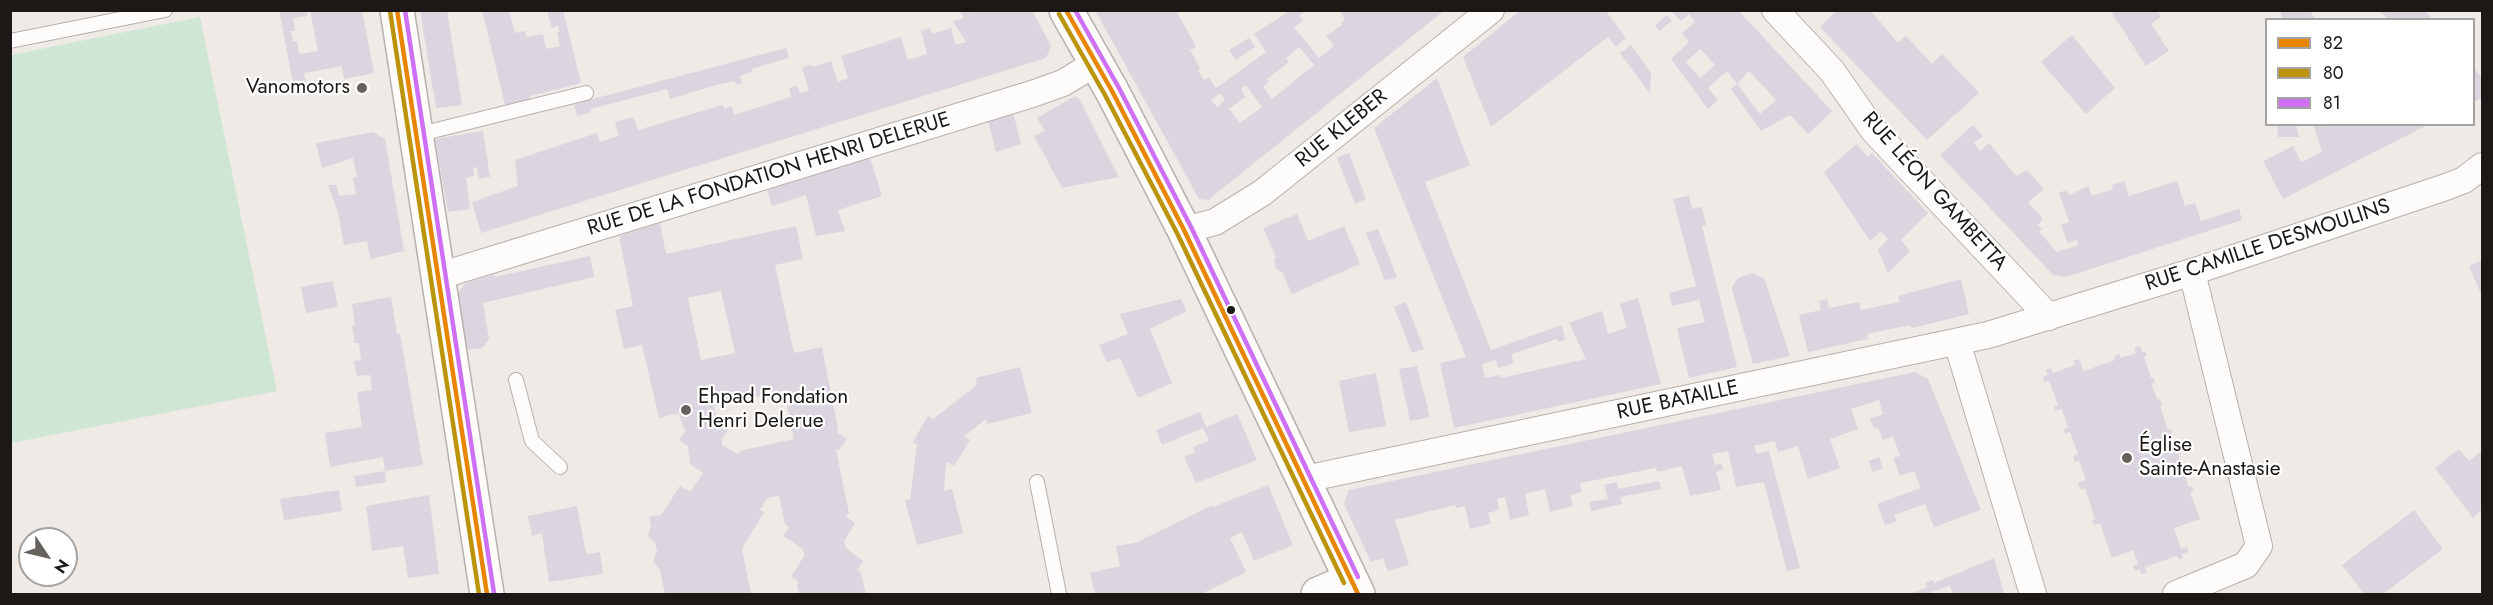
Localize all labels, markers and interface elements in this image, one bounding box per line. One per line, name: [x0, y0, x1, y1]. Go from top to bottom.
legend: [2265, 18, 2475, 126]
text: 82: [2323, 30, 2343, 56]
text: 80: [2323, 60, 2344, 86]
place label: Vanomotors: [246, 75, 350, 101]
marker: Vanomotors: [355, 81, 369, 95]
street label: RUE KLEBER: [1291, 84, 1393, 174]
text: 81: [2323, 90, 2341, 116]
street label: RUE DE LA FONDATION HENRI DELERUE: [585, 108, 953, 242]
street label: RUE LÉON GAMBETTA: [1856, 108, 2012, 276]
street label: RUE CAMILLE DESMOULINS: [2142, 194, 2394, 298]
unlabelled marker: [1225, 304, 1237, 316]
street label: RUE BATAILLE: [1615, 376, 1741, 426]
place label: Ehpad Fondation Henri Delerue: [698, 385, 848, 435]
marker: Ehpad Fondation Henri Delerue: [679, 403, 693, 417]
place label: Église Sainte-Anastasie: [2139, 433, 2281, 483]
marker: Église Sainte-Anastasie: [2120, 451, 2134, 465]
north arrow: [18, 527, 78, 587]
text: N: [48, 555, 75, 578]

